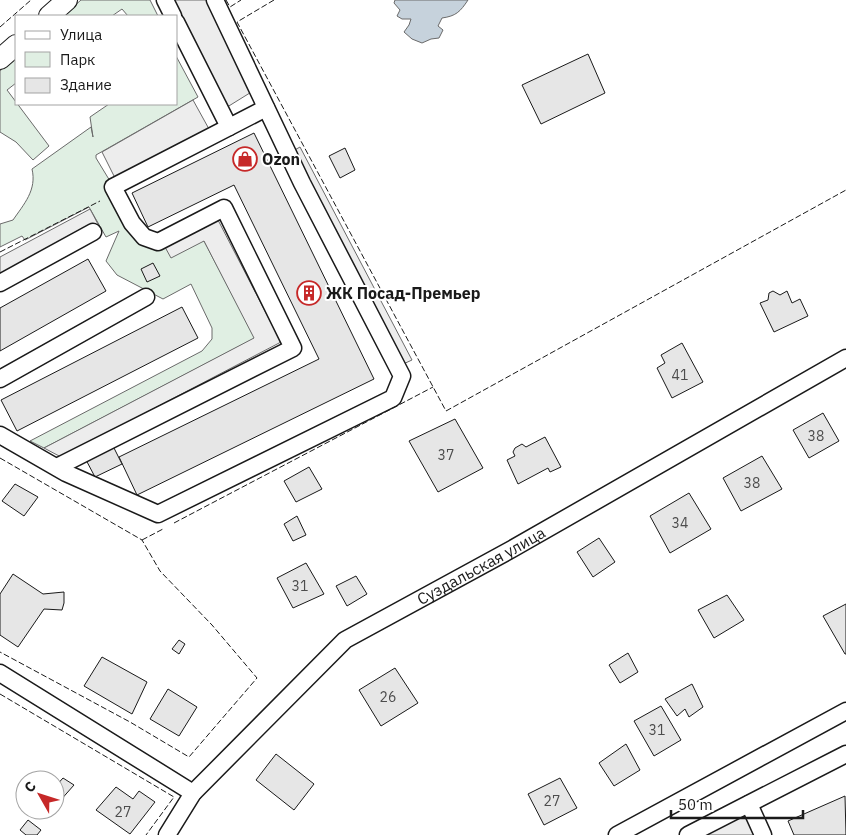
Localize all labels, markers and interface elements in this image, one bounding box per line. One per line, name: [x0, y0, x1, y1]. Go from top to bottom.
legend: [15, 15, 178, 105]
text: Улица: [60, 25, 102, 44]
text: Парк: [60, 50, 95, 69]
text: Здание: [60, 75, 112, 94]
shop icon: Ozon: [232, 146, 258, 172]
place label: Ozon: [262, 149, 300, 169]
building icon: ЖК Посад-Премьер: [296, 280, 322, 306]
place label: ЖК Посад-Премьер: [326, 283, 481, 303]
house number: 41: [672, 366, 688, 384]
house number: 38: [808, 427, 824, 445]
house number: 37: [438, 446, 454, 464]
house number: 38: [744, 474, 760, 492]
house number: 34: [672, 514, 688, 532]
street label: Суздальская улица: [413, 522, 549, 609]
house number: 31: [292, 577, 308, 595]
house number: 26: [380, 688, 396, 706]
house number: 31: [649, 721, 665, 739]
north arrow: [15, 770, 65, 820]
text: С: [20, 778, 40, 796]
scale bar: [671, 788, 804, 820]
house number: 27: [544, 792, 560, 810]
text: 50 m: [678, 795, 713, 814]
house number: 27: [115, 803, 131, 821]

